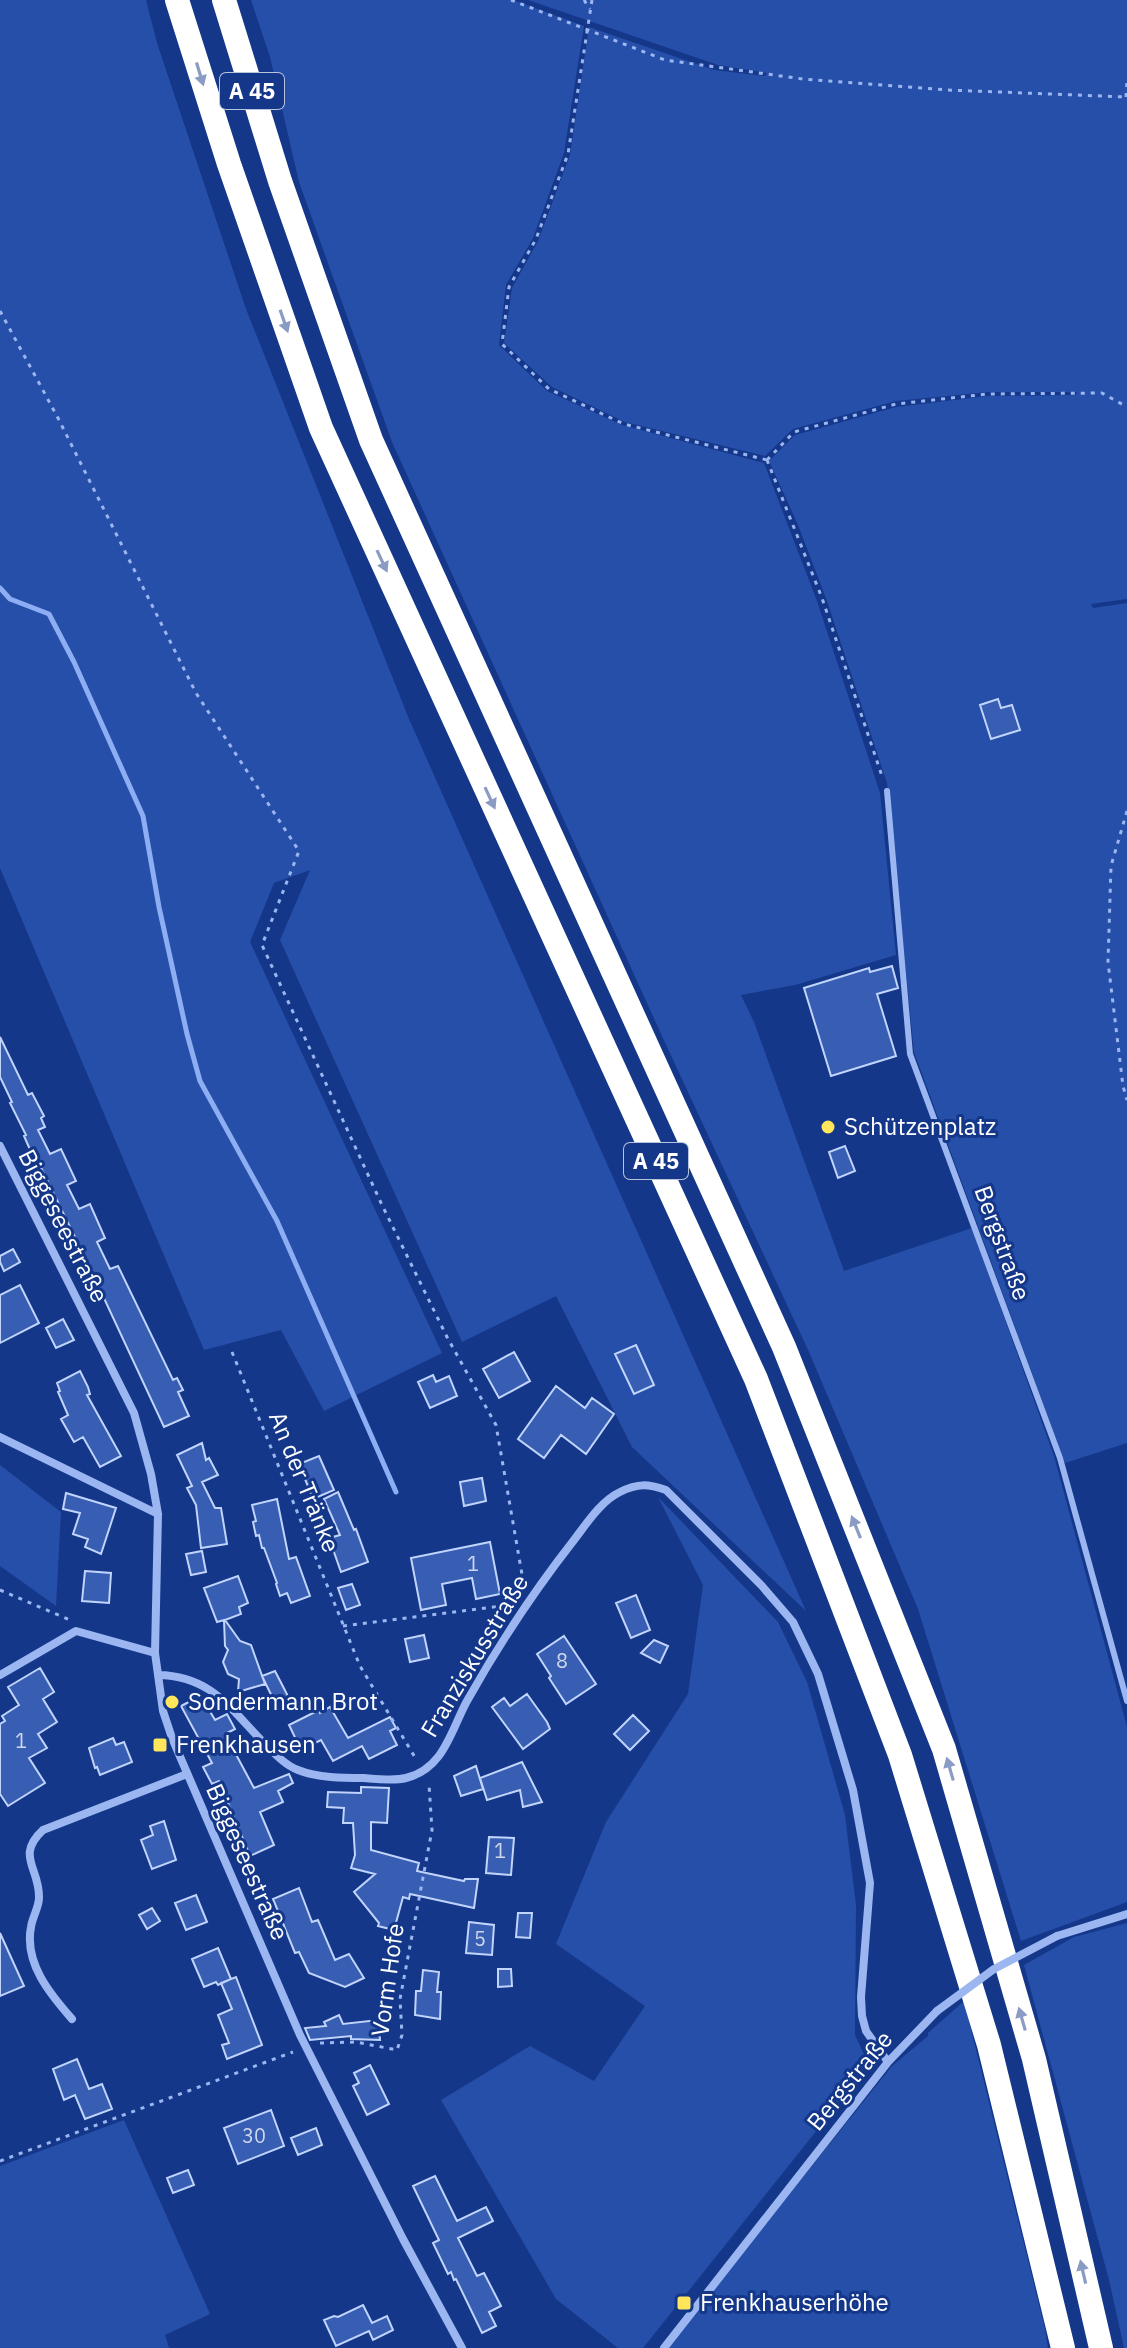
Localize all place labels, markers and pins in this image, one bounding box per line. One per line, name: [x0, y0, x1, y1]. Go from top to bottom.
place label: Schützenplatz: [844, 1110, 996, 1142]
marker: Schützenplatz: [819, 1118, 837, 1136]
place label: Sondermann Brot: [188, 1685, 378, 1717]
marker: Sondermann Brot: [163, 1693, 181, 1711]
place label: Frenkhausen: [176, 1728, 316, 1760]
marker: Frenkhausen: [151, 1736, 169, 1754]
place label: Frenkhauserhöhe: [700, 2286, 889, 2318]
marker: Frenkhauserhöhe: [675, 2294, 693, 2312]

